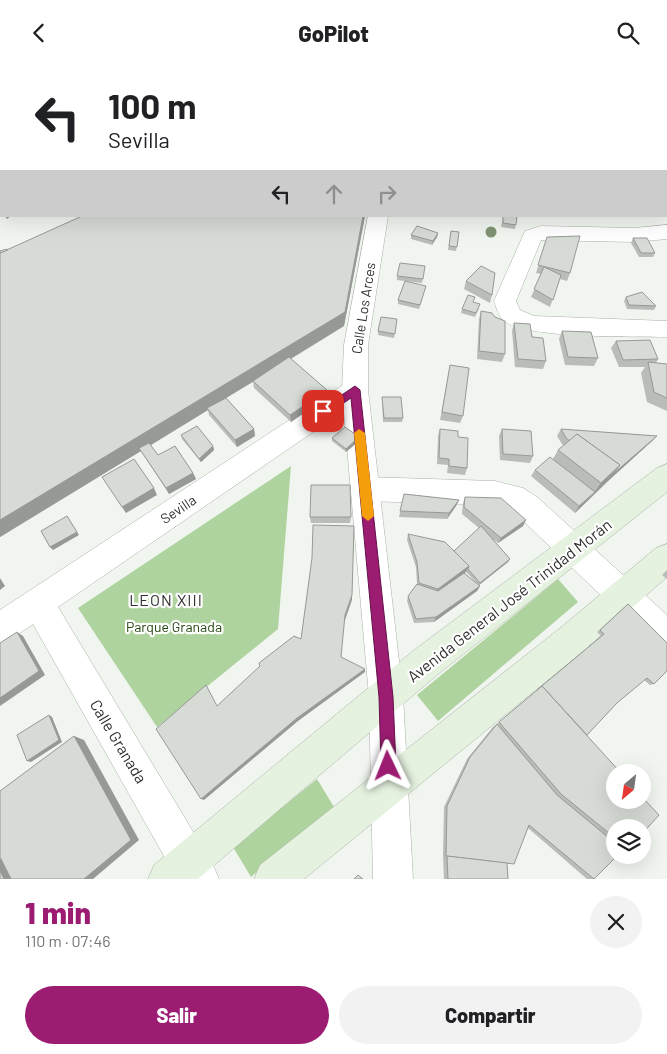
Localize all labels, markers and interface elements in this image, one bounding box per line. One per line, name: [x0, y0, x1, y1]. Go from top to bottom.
icon: back: [25, 19, 53, 47]
icon: search: [614, 19, 642, 47]
text: GoPilot: [298, 20, 369, 46]
text: 100 m: [108, 84, 197, 126]
icon: left: [25, 85, 90, 150]
text: Sevilla: [108, 126, 170, 152]
icon: left: [267, 180, 295, 208]
icon: ahead: [320, 180, 348, 208]
icon: right: [373, 180, 401, 208]
street label: Calle Los Arces: [347, 261, 379, 355]
pin: [302, 390, 344, 432]
icon: arrive: [309, 397, 337, 425]
street label: Sevilla: [157, 491, 199, 527]
street label: Avenida General José Trinidad Morán: [403, 514, 615, 686]
district label: LEON XIII: [129, 590, 203, 609]
park label: Parque Granada: [126, 618, 222, 635]
street label: Calle Granada: [87, 696, 151, 786]
position arrow: [361, 739, 413, 791]
north arrow: [606, 764, 651, 809]
map controls: [606, 764, 651, 864]
button: layers: [606, 819, 651, 864]
text: 1 min: [25, 894, 91, 930]
button: close: [590, 896, 642, 948]
text: 110 m · 07:46: [25, 931, 111, 950]
button: Salir: [25, 986, 329, 1044]
button: Compartir: [339, 986, 642, 1044]

